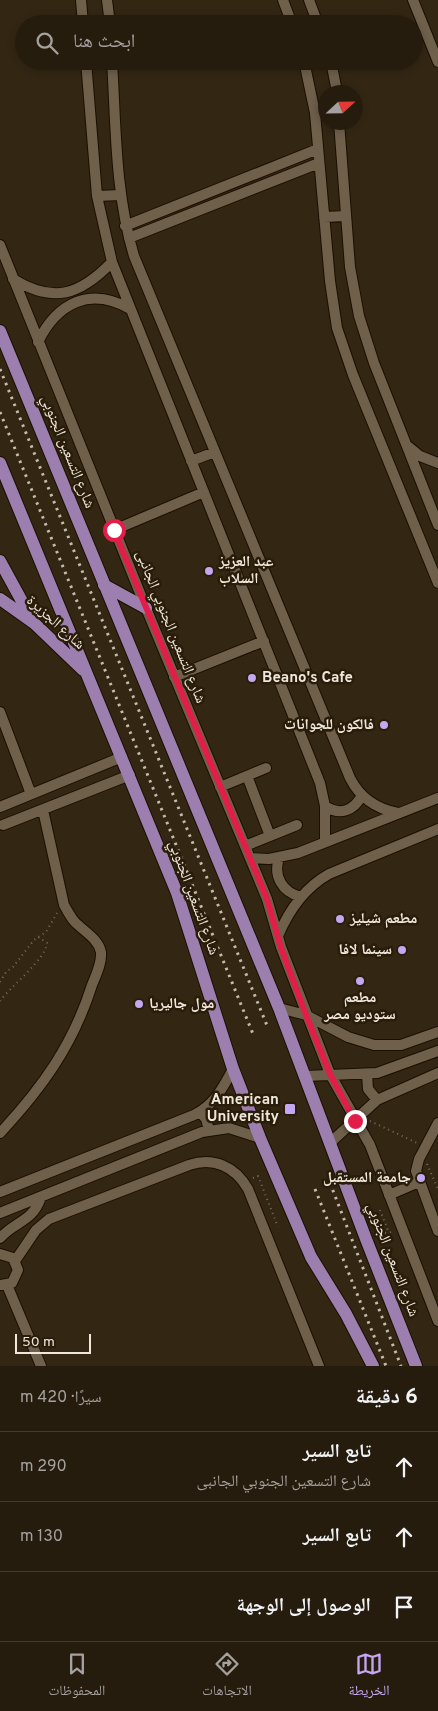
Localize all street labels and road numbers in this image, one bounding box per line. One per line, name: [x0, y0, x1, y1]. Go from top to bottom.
street label: شارع التسعين الجنوبي: [35, 393, 98, 512]
street label: شارع التسعين الجنوبي الجانبى: [130, 548, 209, 707]
street label: شارع الجزيرة: [22, 592, 88, 654]
street label: شارع التسعين الجنوبي: [163, 838, 223, 958]
street label: شارع التسعين الجنوبي: [361, 1200, 423, 1320]

